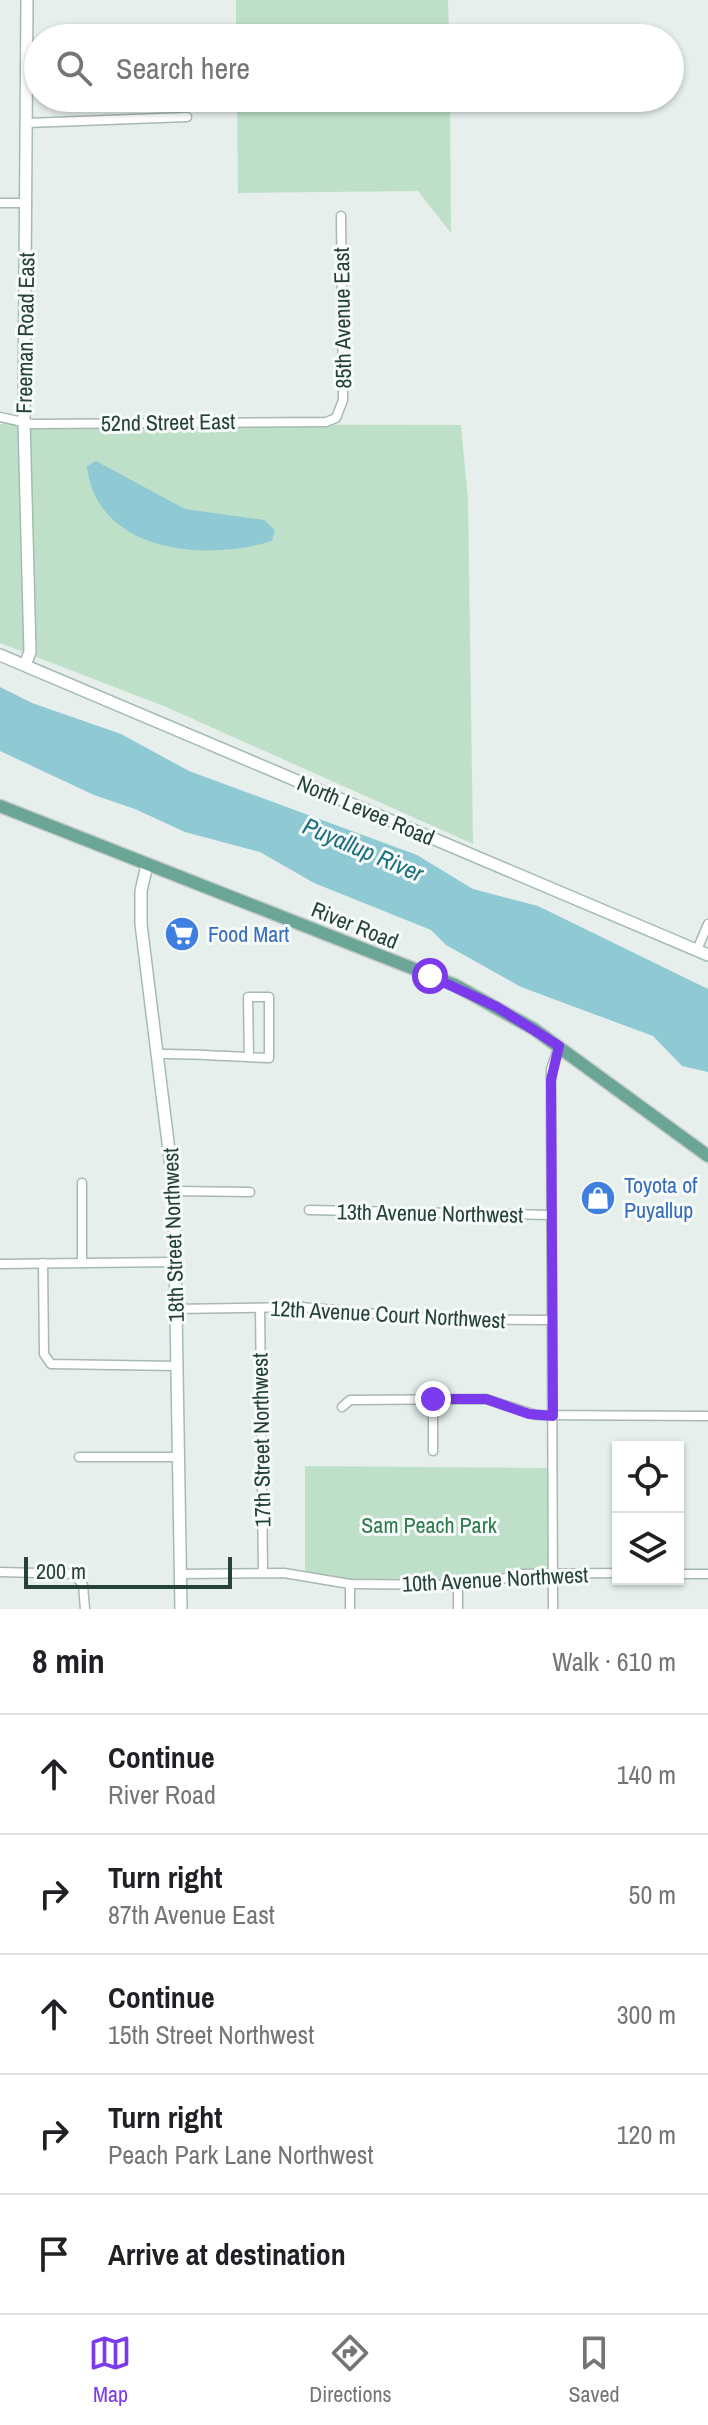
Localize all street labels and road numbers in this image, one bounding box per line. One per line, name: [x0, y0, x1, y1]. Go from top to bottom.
street label: 85th Avenue East: [326, 247, 358, 389]
street label: Freeman Road East: [9, 252, 41, 414]
street label: 52nd Street East: [101, 406, 235, 438]
street label: North Levee Road: [293, 768, 439, 852]
street label: River Road: [307, 894, 403, 956]
street label: 18th Street Northwest: [155, 1147, 191, 1323]
street label: 13th Avenue Northwest: [337, 1196, 523, 1230]
street label: 12th Avenue Court Northwest: [270, 1293, 506, 1335]
street label: 17th Street Northwest: [244, 1353, 278, 1527]
street label: 10th Avenue Northwest: [401, 1559, 589, 1599]

